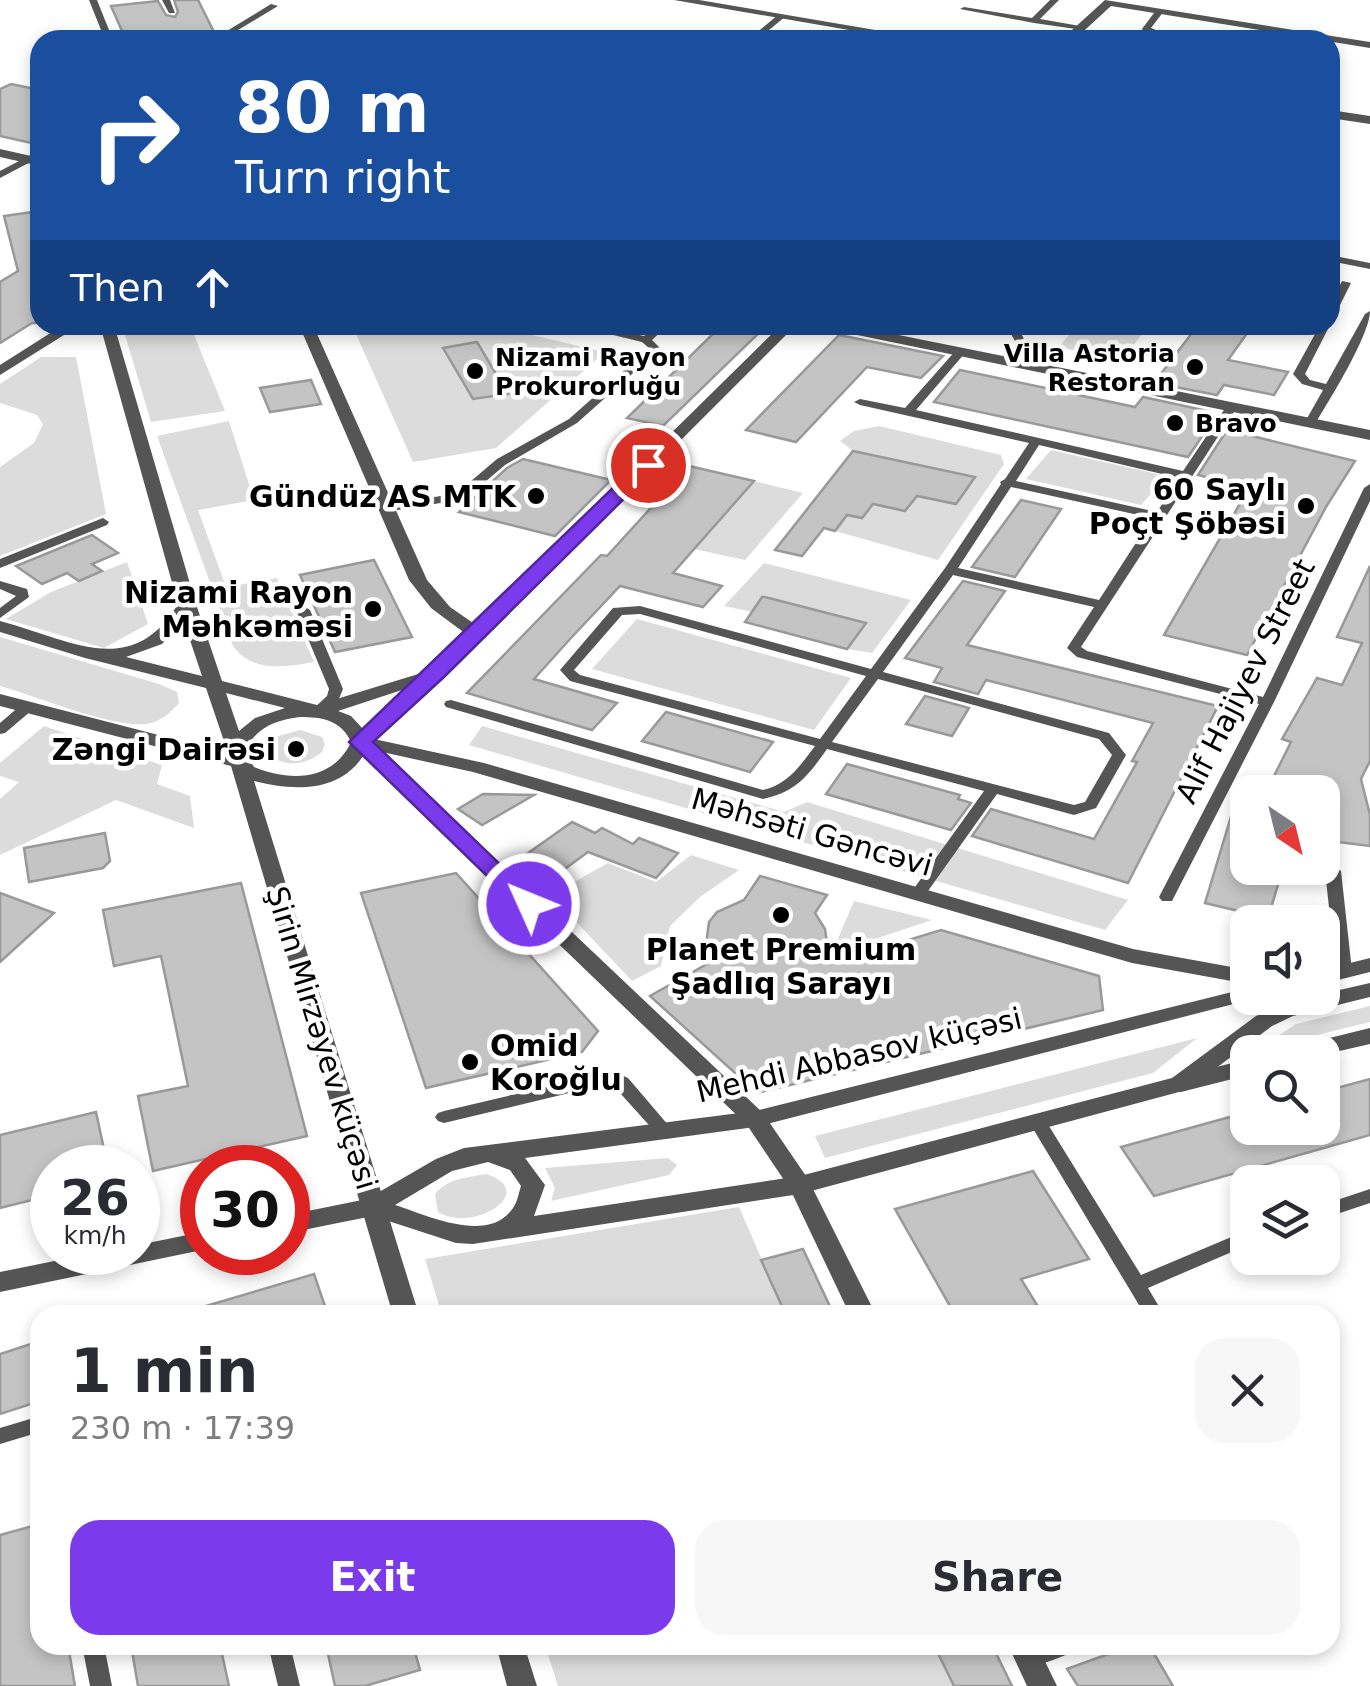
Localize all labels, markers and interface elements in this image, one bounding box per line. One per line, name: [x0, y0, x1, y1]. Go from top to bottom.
text: 80 m: [235, 67, 430, 149]
icon: right: [70, 70, 200, 200]
text: Turn right: [235, 151, 450, 204]
icon: ahead: [185, 260, 240, 315]
text: Then: [70, 266, 165, 310]
place label: Villa Astoria Restoran: [1004, 339, 1175, 397]
place label: Nizami Rayon Prokurorluğu: [495, 343, 686, 401]
marker: Villa Astoria Restoran: [1184, 356, 1206, 378]
marker: Nizami Rayon Prokurorluğu: [464, 360, 486, 382]
place label: Bravo: [1195, 409, 1277, 438]
marker: Bravo: [1164, 412, 1186, 434]
pin: [606, 423, 691, 508]
icon: arrive: [621, 438, 676, 493]
place label: 60 Saylı Poçt Şöbəsi: [1089, 472, 1286, 541]
place label: Gündüz AS MTK: [249, 479, 518, 514]
marker: Gündüz AS MTK: [525, 485, 547, 507]
marker: 60 Saylı Poçt Şöbəsi: [1295, 495, 1317, 517]
street label: Alif Hajiyev Street: [1168, 553, 1322, 809]
place label: Nizami Rayon Məhkəməsi: [124, 575, 353, 644]
marker: Nizami Rayon Məhkəməsi: [362, 598, 384, 620]
place label: Zəngi Dairəsi: [52, 732, 276, 767]
marker: Zəngi Dairəsi: [285, 738, 307, 760]
north arrow: [1230, 775, 1340, 885]
map controls: [1230, 775, 1340, 1275]
street label: Məhsəti Gəncəvi: [688, 781, 936, 883]
position arrow: [477, 852, 581, 956]
street label: Şirin Mirzəyev küçəsi: [259, 882, 385, 1194]
marker: Planet Premium Şadlıq Sarayı: [770, 904, 792, 926]
button: sound: [1230, 905, 1340, 1015]
place label: Planet Premium Şadlıq Sarayı: [646, 932, 916, 1001]
street label: Mehdi Abbasov küçəsi: [693, 1001, 1025, 1109]
place label: Omid Koroğlu: [490, 1028, 622, 1097]
button: search: [1230, 1035, 1340, 1145]
marker: Omid Koroğlu: [459, 1051, 481, 1073]
speed limit sign: 30: [180, 1145, 310, 1275]
button: layers: [1230, 1165, 1340, 1275]
text: 26: [60, 1169, 130, 1227]
text: km/h: [63, 1221, 127, 1250]
text: 1 min: [70, 1336, 258, 1406]
button: close: [1195, 1338, 1300, 1443]
text: 230 m · 17:39: [70, 1409, 295, 1447]
button: Exit: [70, 1520, 675, 1635]
button: Share: [695, 1520, 1300, 1635]

